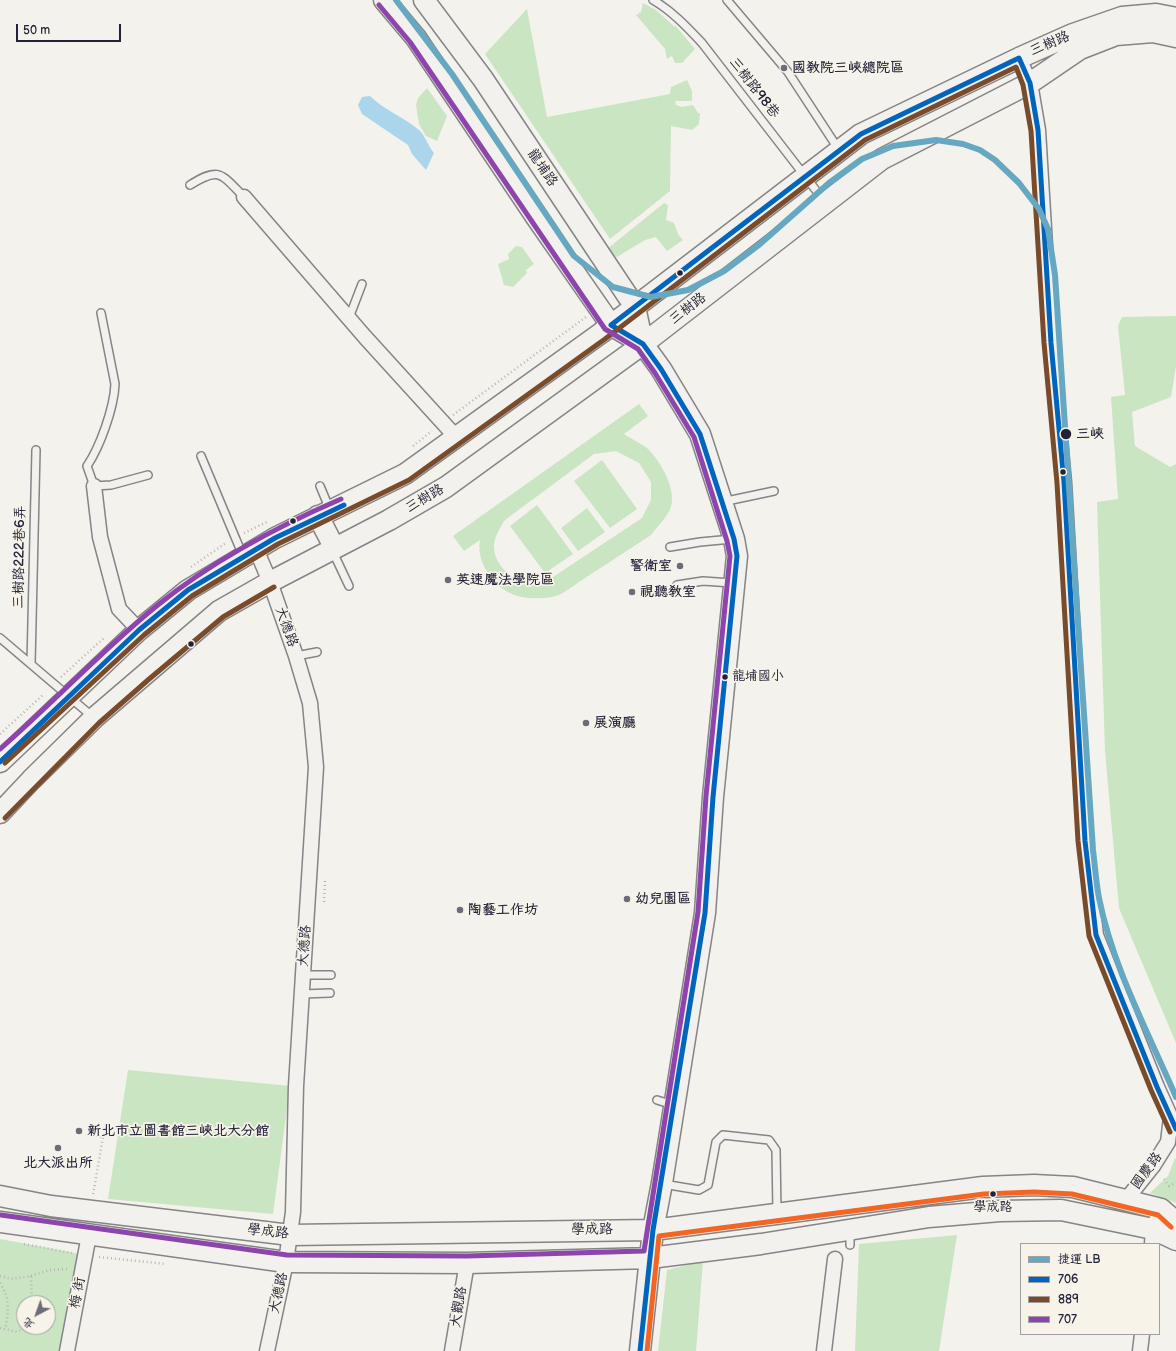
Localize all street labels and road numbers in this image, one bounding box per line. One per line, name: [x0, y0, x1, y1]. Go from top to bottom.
street label: 三樹路: [1027, 28, 1073, 60]
street label: 三樹路98巷: [725, 54, 783, 122]
street label: 龍埔路: [523, 146, 561, 190]
street label: 三樹路: [666, 289, 710, 329]
street label: 三樹路: [403, 481, 447, 517]
street label: 三樹路222巷6弄: [11, 505, 29, 609]
street label: 大德路: [271, 604, 301, 650]
street label: 大德路: [295, 924, 315, 968]
street label: 國慶路: [1128, 1149, 1166, 1193]
street label: 學成路: [246, 1221, 290, 1243]
street label: 學成路: [571, 1221, 613, 1239]
street label: 大德路: [266, 1271, 292, 1315]
street label: 梅 街: [67, 1276, 89, 1310]
street label: 大觀路: [447, 1285, 471, 1329]

